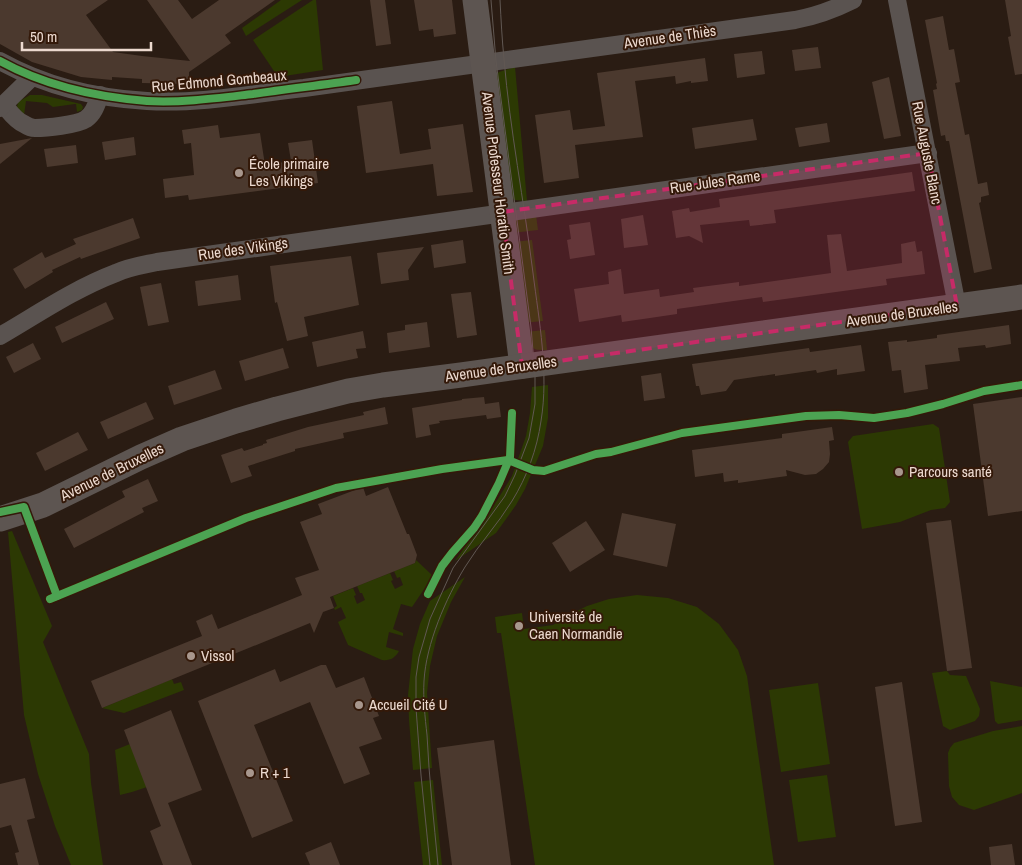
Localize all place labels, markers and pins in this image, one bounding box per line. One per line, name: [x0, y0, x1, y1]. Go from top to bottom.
place label: École primaire Les Vikings: [249, 153, 329, 191]
marker: École primaire Les Vikings: [233, 167, 245, 179]
place label: Parcours santé: [909, 461, 992, 482]
marker: Parcours santé: [893, 466, 905, 478]
place label: Université de Caen Normandie: [529, 606, 623, 644]
marker: Université de Caen Normandie: [513, 620, 525, 632]
place label: Vissol: [201, 645, 234, 666]
marker: Vissol: [185, 650, 197, 662]
place label: Accueil Cité U: [368, 694, 448, 715]
marker: Accueil Cité U: [353, 699, 365, 711]
place label: R + 1: [260, 762, 290, 783]
marker: R + 1: [244, 767, 256, 779]

